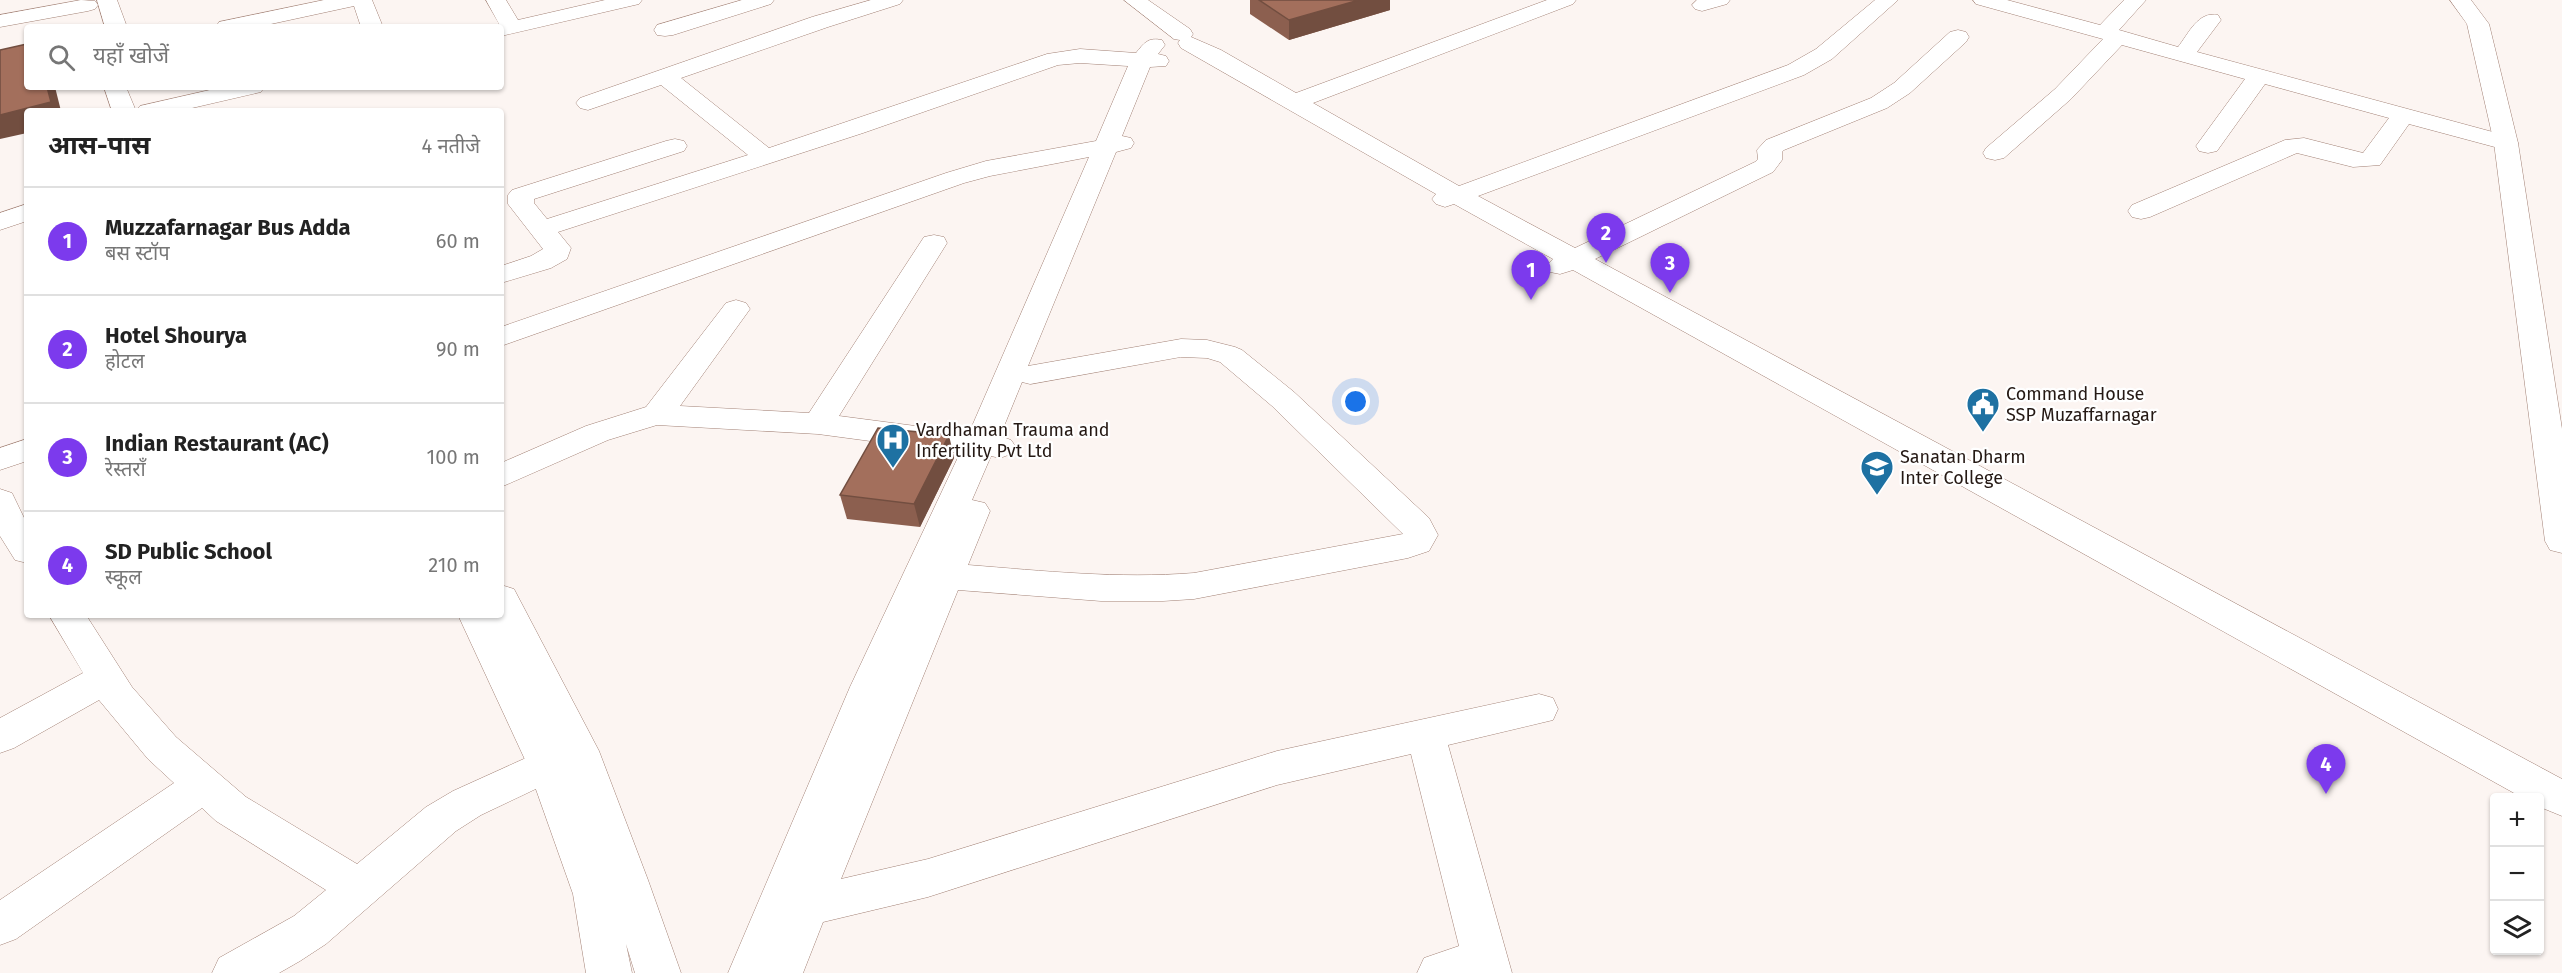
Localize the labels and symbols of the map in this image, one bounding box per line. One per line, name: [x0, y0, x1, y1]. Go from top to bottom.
pin: 2: [1586, 214, 1626, 263]
pin: 3: [1650, 244, 1690, 293]
pin: 1: [1512, 250, 1550, 300]
place label: Command House SSP Muzaffarnagar: [2006, 383, 2157, 426]
public building icon: Command House SSP Muzaffarnagar: [1965, 386, 2001, 433]
your location: [1341, 387, 1370, 416]
place label: Vardhaman Trauma and Infertility Pvt Ltd: [916, 419, 1110, 462]
hospital icon: Vardhaman Trauma and Infertility Pvt Ltd: [875, 422, 911, 469]
place label: Sanatan Dharm Inter College: [1900, 446, 2026, 489]
school or university icon: Sanatan Dharm Inter College: [1859, 449, 1895, 496]
pin: 4: [2306, 744, 2346, 794]

